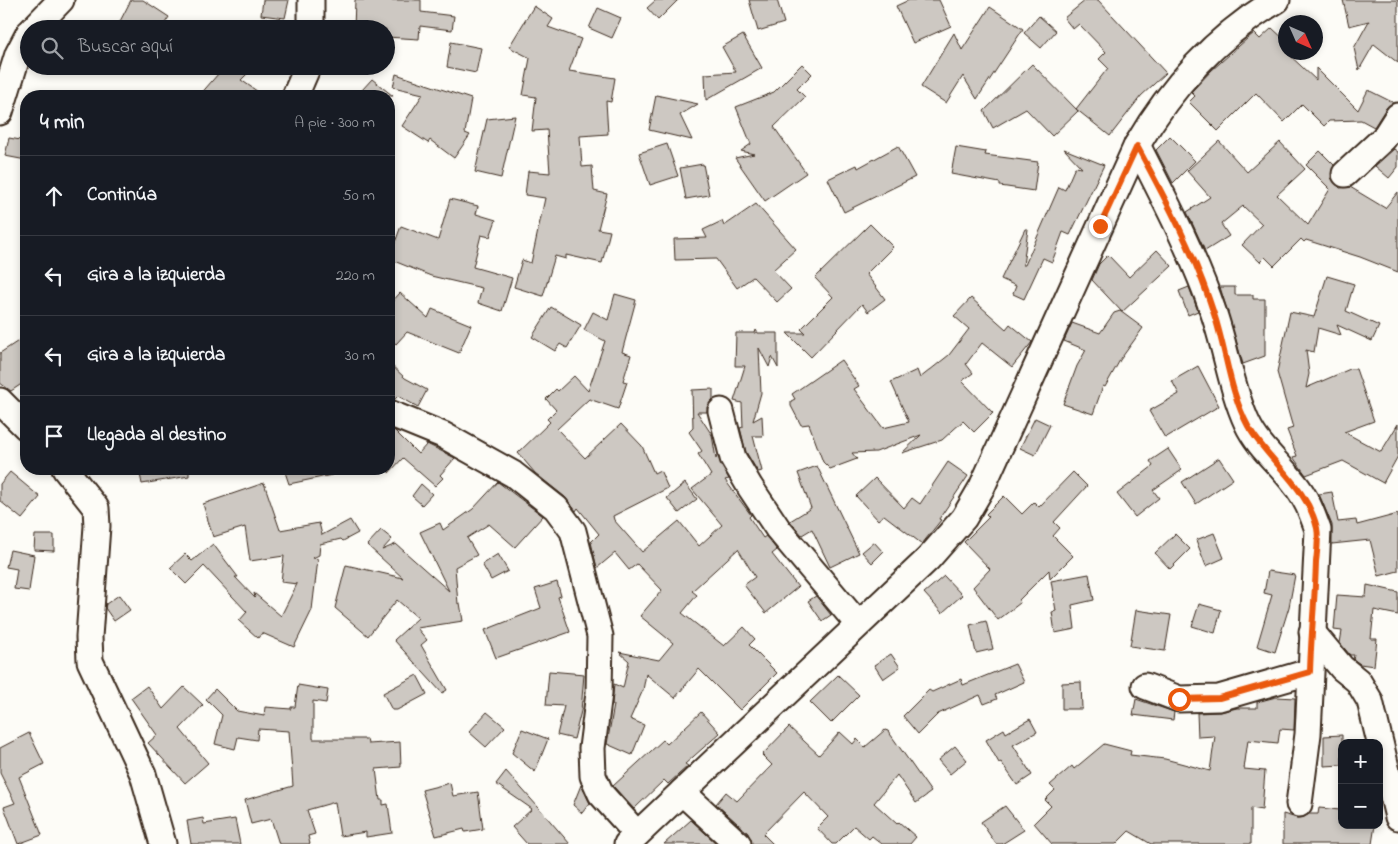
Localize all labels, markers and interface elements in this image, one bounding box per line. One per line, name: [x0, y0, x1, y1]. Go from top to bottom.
north arrow: [1278, 15, 1323, 60]
search box: [20, 20, 395, 75]
icon: search: [38, 34, 66, 62]
text: Buscar aquí: [78, 34, 173, 61]
text: 4 min: [40, 108, 84, 138]
text: A pie · 300 m: [294, 111, 375, 135]
icon: ahead: [40, 182, 68, 210]
text: Continúa: [87, 182, 157, 209]
text: 50 m: [343, 184, 375, 208]
route end: [1089, 215, 1112, 238]
icon: left: [40, 262, 68, 290]
text: Gira a la izquierda: [87, 262, 225, 289]
text: 220 m: [336, 264, 375, 288]
icon: left: [40, 342, 68, 370]
text: Gira a la izquierda: [87, 342, 225, 369]
text: 30 m: [345, 344, 375, 368]
icon: arrive: [40, 422, 68, 450]
text: Llegada al destino: [87, 422, 226, 449]
route start: [1168, 688, 1191, 711]
map controls: [1338, 739, 1383, 829]
button: +: [1338, 739, 1383, 784]
button: −: [1338, 784, 1383, 829]

